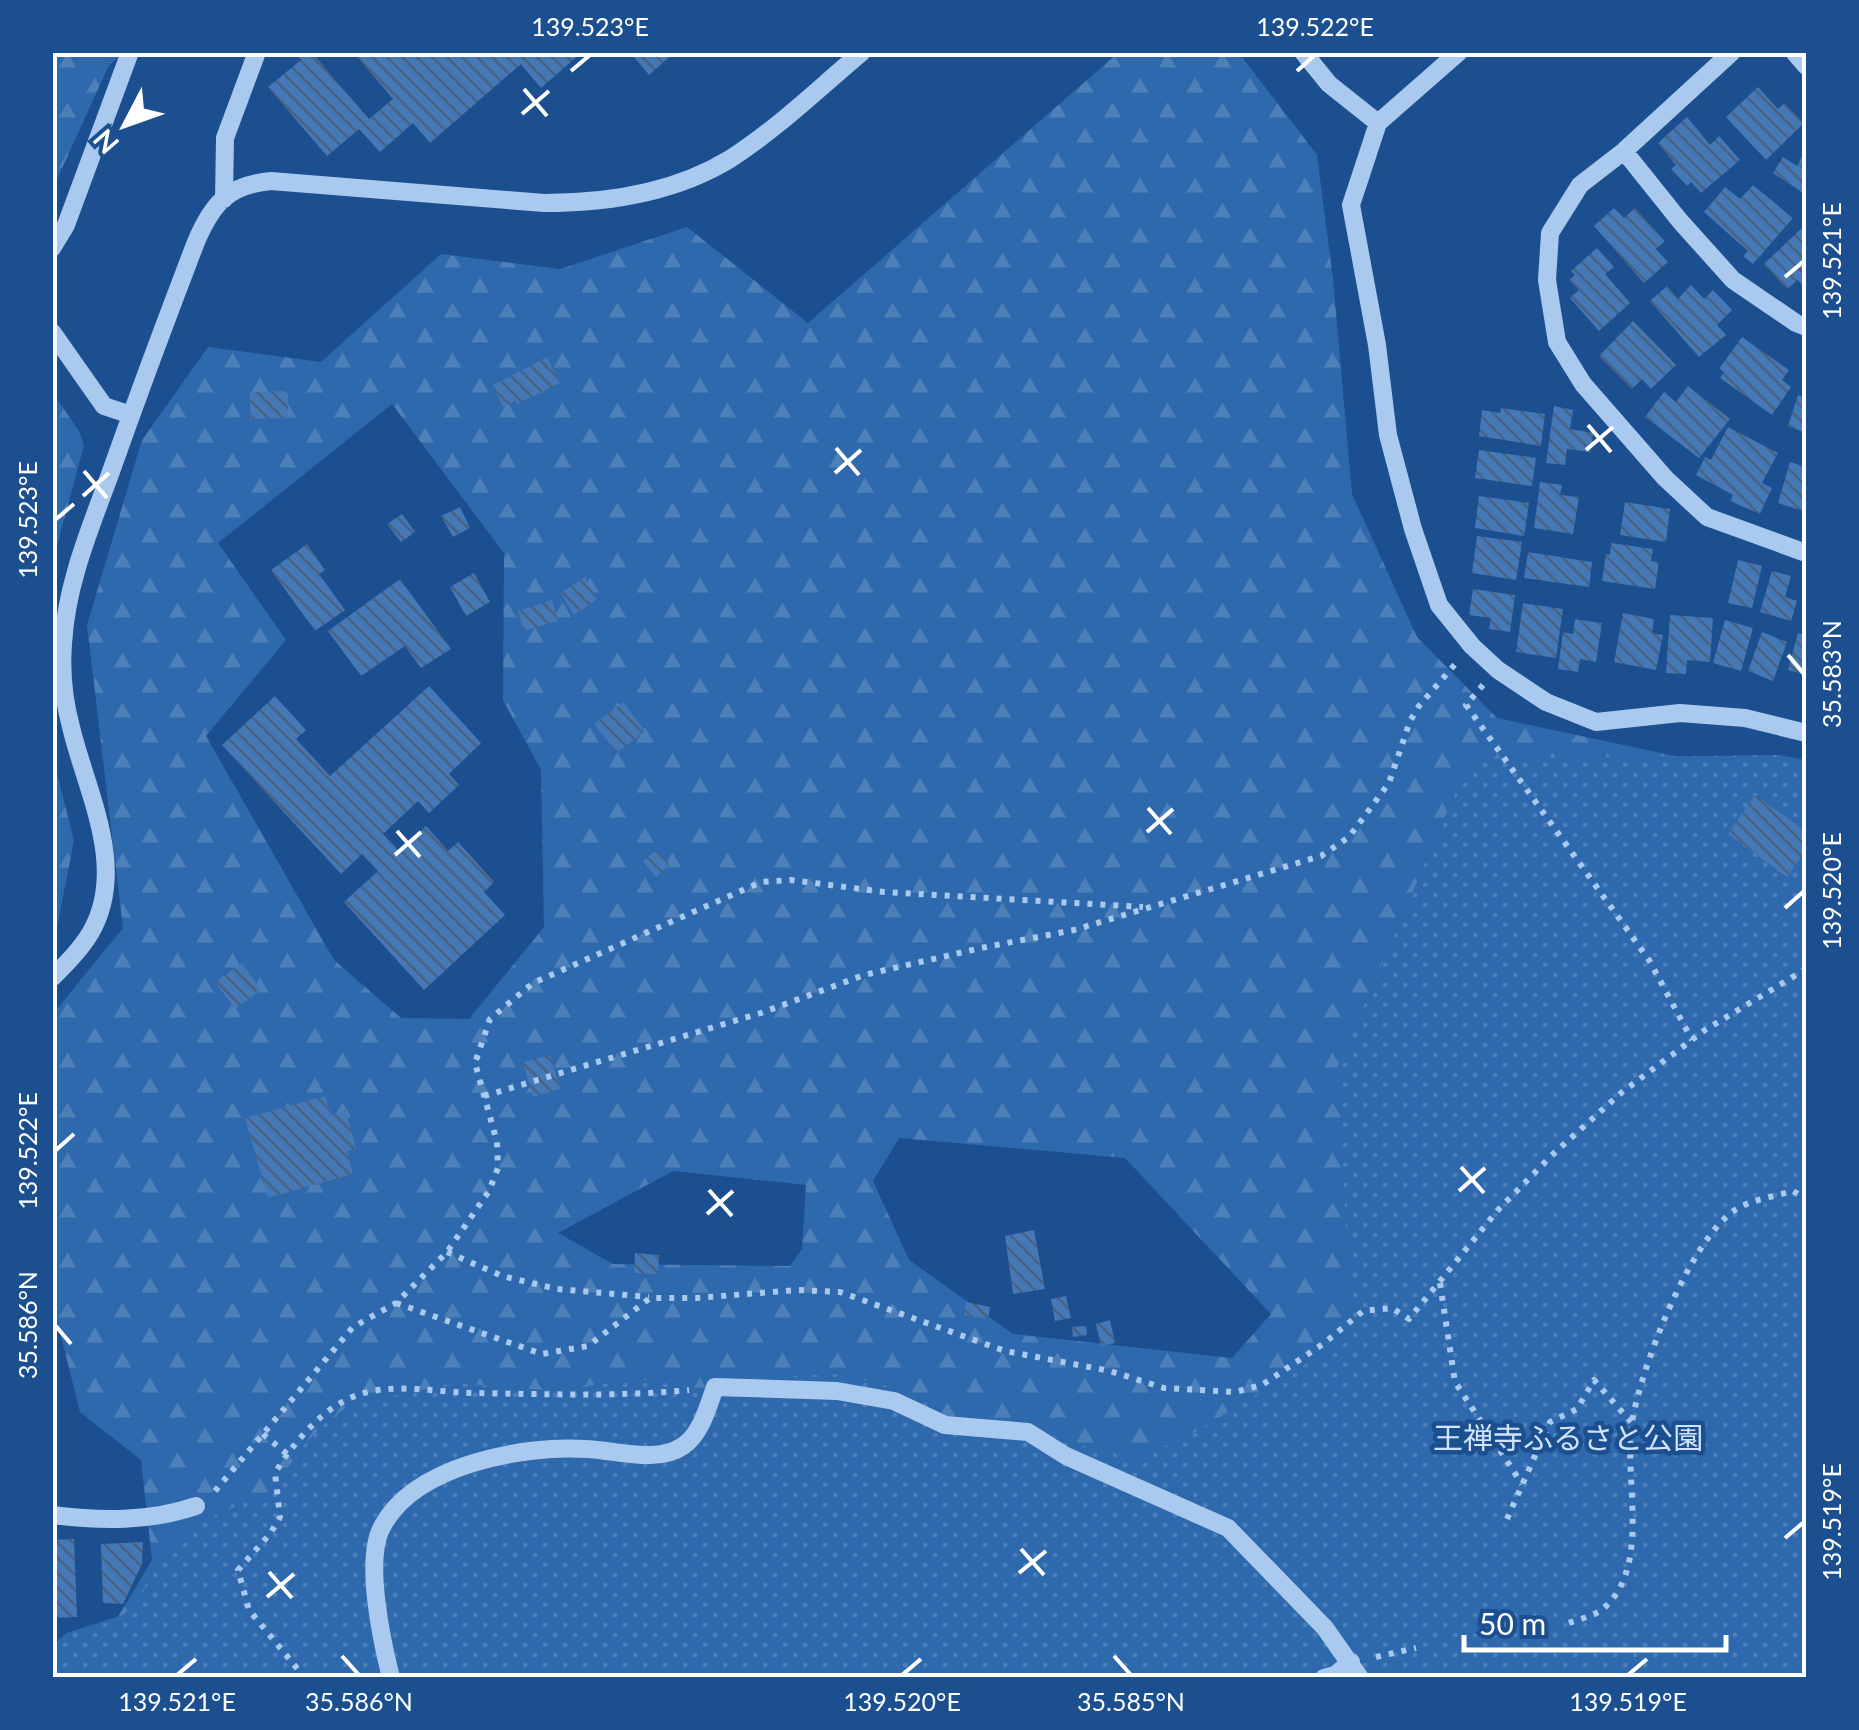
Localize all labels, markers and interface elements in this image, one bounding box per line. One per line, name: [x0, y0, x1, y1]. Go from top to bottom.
text: 139.523°E: [531, 11, 649, 41]
text: 139.522°E: [1256, 11, 1374, 41]
north arrow: [75, 75, 175, 175]
text: N: [85, 123, 125, 161]
text: 139.521°E: [1816, 202, 1846, 320]
text: 139.523°E: [12, 461, 42, 579]
text: 35.583°N: [1816, 620, 1846, 728]
text: 139.520°E: [1816, 832, 1846, 950]
text: 139.522°E: [12, 1092, 42, 1210]
text: 35.586°N: [12, 1271, 42, 1379]
park label: 王禅寺ふるさと公園: [1433, 1419, 1703, 1455]
text: 139.519°E: [1816, 1463, 1846, 1581]
scale bar: [1464, 1590, 1726, 1652]
text: 50 m: [1479, 1605, 1546, 1641]
text: 139.521°E: [118, 1686, 236, 1716]
text: 35.586°N: [305, 1686, 413, 1716]
text: 139.520°E: [843, 1686, 961, 1716]
text: 35.585°N: [1077, 1686, 1185, 1716]
text: 139.519°E: [1569, 1686, 1687, 1716]

